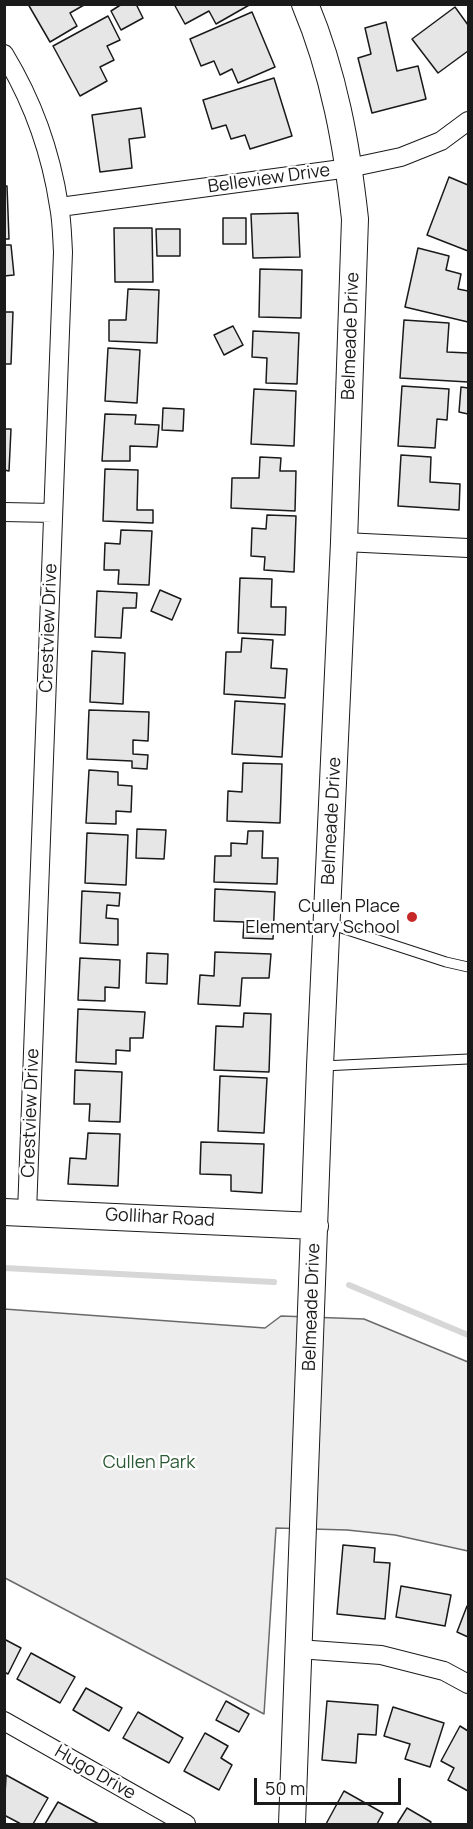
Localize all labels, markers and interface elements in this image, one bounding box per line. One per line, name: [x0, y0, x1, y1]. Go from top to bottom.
street label: Belleview Drive: [207, 160, 331, 198]
street label: Belmeade Drive: [338, 272, 364, 400]
street label: Crestview Drive: [36, 563, 62, 693]
street label: Belmeade Drive: [318, 756, 346, 886]
place label: Cullen Place Elementary School: [245, 896, 400, 938]
marker: Cullen Place Elementary School: [405, 910, 419, 924]
street label: Crestview Drive: [18, 1048, 44, 1178]
street label: Gollihar Road: [105, 1204, 215, 1232]
street label: Belmeade Drive: [299, 1243, 325, 1371]
park label: Cullen Park: [103, 1452, 195, 1474]
street label: Hugo Drive: [51, 1741, 139, 1805]
scale bar: [257, 1766, 404, 1804]
text: 50 m: [265, 1776, 305, 1800]

